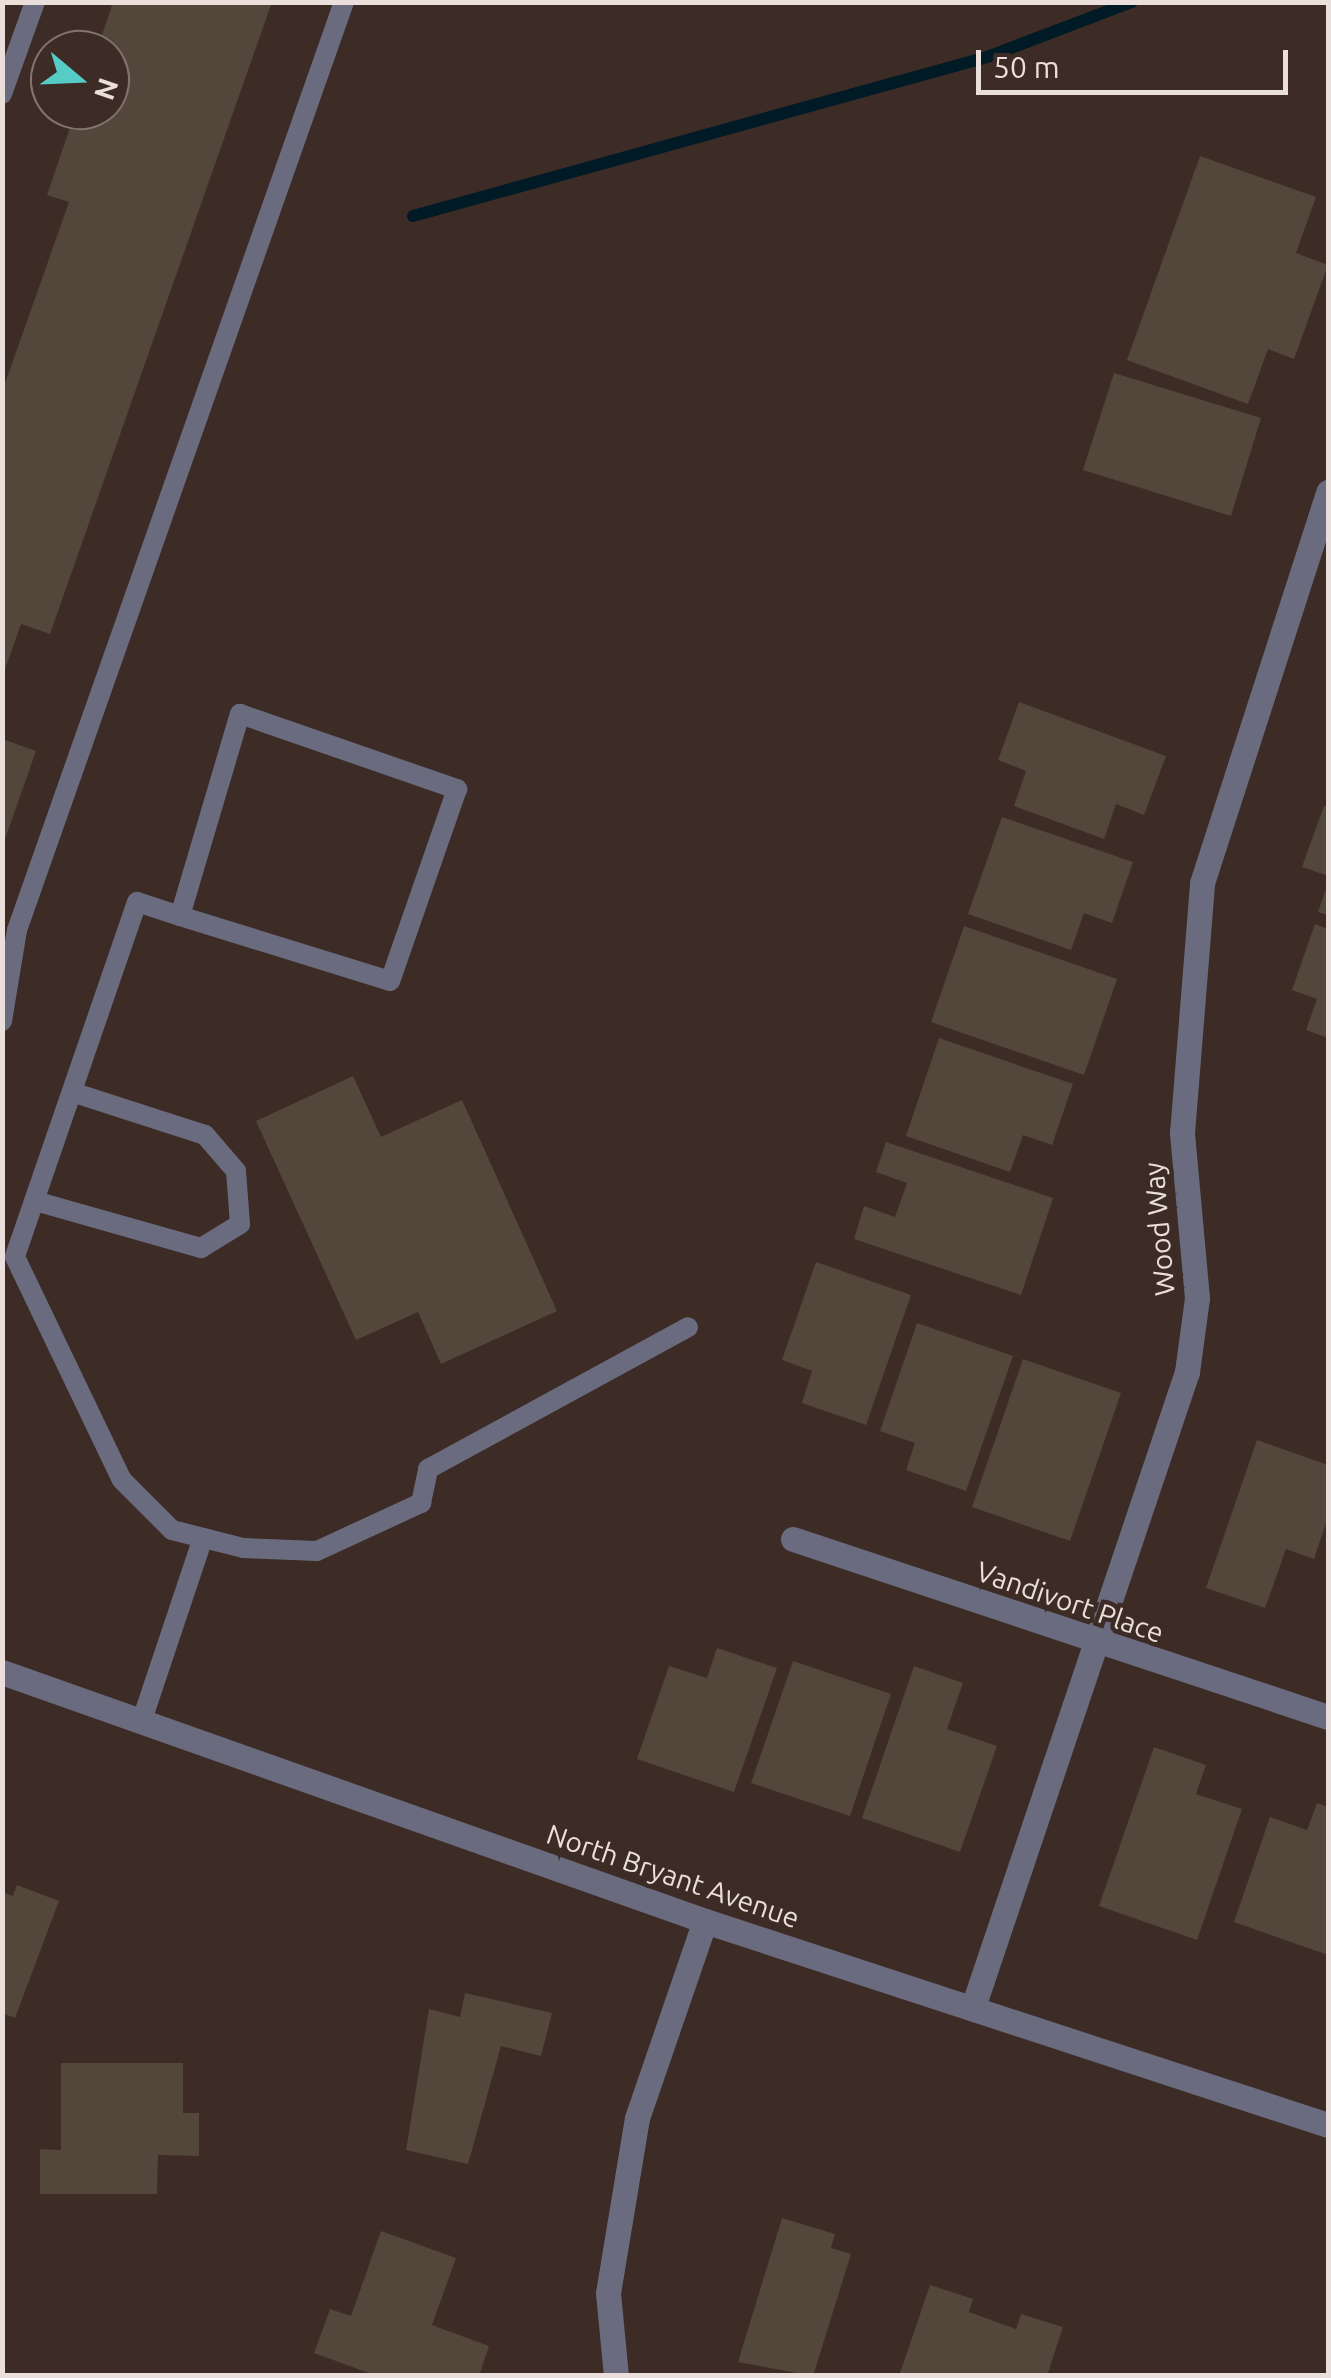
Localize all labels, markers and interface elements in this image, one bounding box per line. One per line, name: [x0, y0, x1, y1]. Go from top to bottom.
north arrow: [30, 30, 130, 130]
scale bar: [981, 30, 1294, 92]
text: 50 m: [993, 50, 1060, 84]
text: N: [89, 74, 125, 104]
street label: Wood Way: [1136, 1161, 1182, 1297]
street label: Vandivort Place: [972, 1554, 1168, 1650]
street label: North Bryant Avenue: [542, 1817, 804, 1935]

